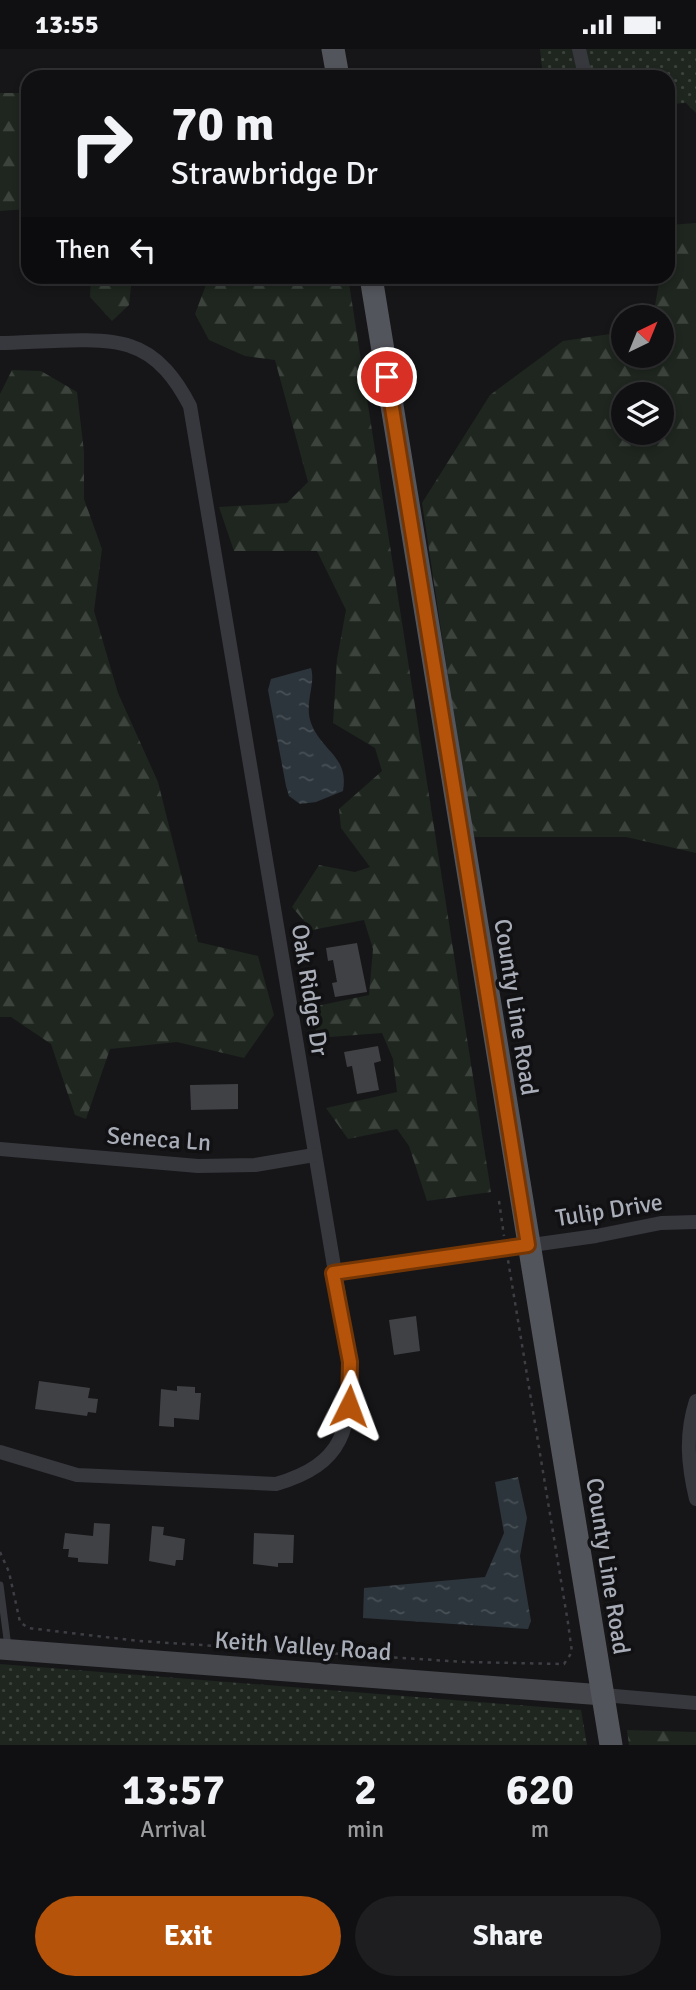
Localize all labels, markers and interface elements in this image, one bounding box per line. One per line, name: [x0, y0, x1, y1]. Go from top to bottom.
text: 13:55: [35, 9, 99, 41]
text: 70 m: [171, 94, 274, 154]
icon: right: [56, 98, 147, 189]
text: Strawbridge Dr: [171, 154, 378, 193]
icon: left: [124, 231, 162, 269]
text: Then: [56, 234, 110, 266]
north arrow: [611, 305, 674, 367]
map controls: [611, 305, 674, 445]
pin: [357, 347, 417, 407]
icon: arrive: [368, 358, 406, 396]
button: layers: [611, 382, 674, 445]
street label: County Line Road: [487, 917, 545, 1097]
street label: Oak Ridge Dr: [285, 922, 335, 1058]
street label: Seneca Ln: [106, 1120, 212, 1158]
street label: Tulip Drive: [553, 1187, 665, 1233]
position arrow: [312, 1369, 386, 1443]
street label: County Line Road: [579, 1476, 637, 1656]
street label: Keith Valley Road: [214, 1625, 392, 1667]
text: 13:57: [122, 1765, 225, 1816]
text: 2: [354, 1765, 377, 1816]
text: 620: [506, 1765, 574, 1816]
text: Arrival: [140, 1815, 207, 1844]
text: min: [347, 1815, 384, 1844]
text: m: [531, 1815, 549, 1844]
button: Exit: [35, 1896, 341, 1976]
button: Share: [355, 1896, 661, 1976]

